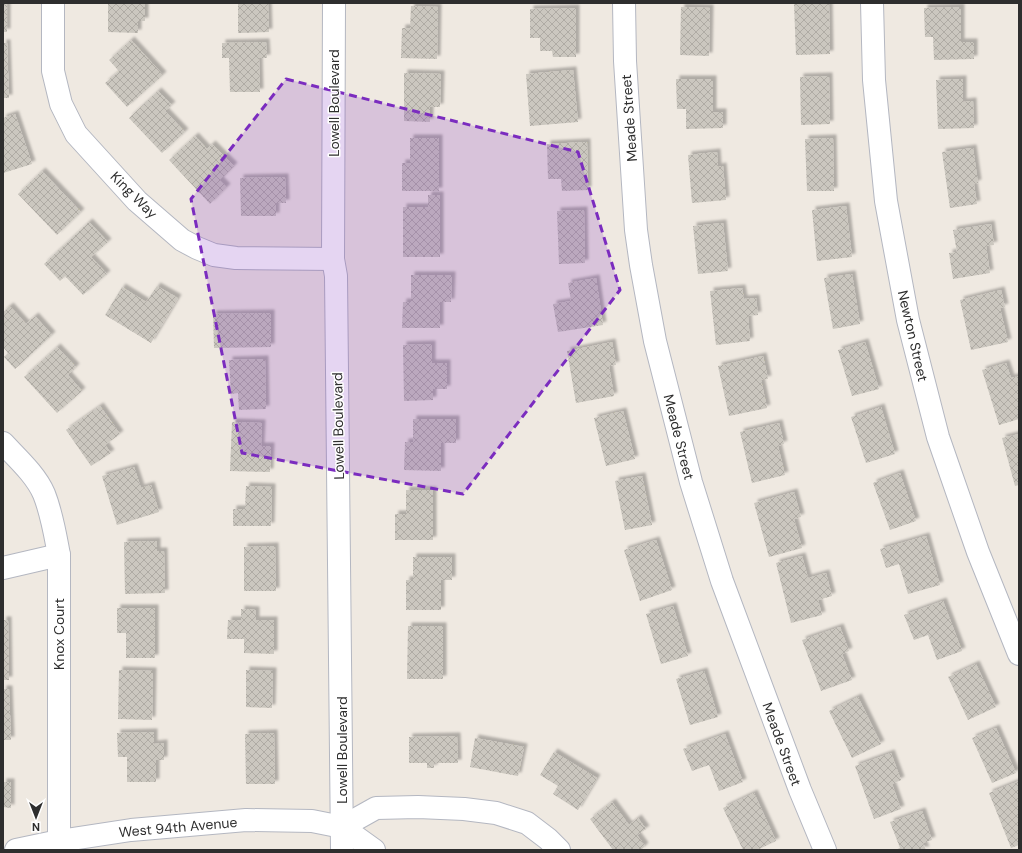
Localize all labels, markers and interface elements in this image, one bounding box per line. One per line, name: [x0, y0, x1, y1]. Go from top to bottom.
street label: Lowell Boulevard: [325, 49, 343, 157]
street label: Meade Street: [617, 74, 641, 162]
street label: King Way: [107, 168, 161, 222]
street label: Newton Street: [894, 289, 932, 383]
street label: Lowell Boulevard: [328, 372, 348, 480]
street label: Meade Street: [660, 392, 698, 482]
street label: Knox Court: [50, 598, 68, 670]
street label: Lowell Boulevard: [333, 696, 351, 804]
street label: Meade Street: [759, 700, 805, 788]
north arrow: [16, 797, 56, 837]
street label: West 94th Avenue: [118, 813, 238, 841]
text: N: [32, 820, 40, 834]

